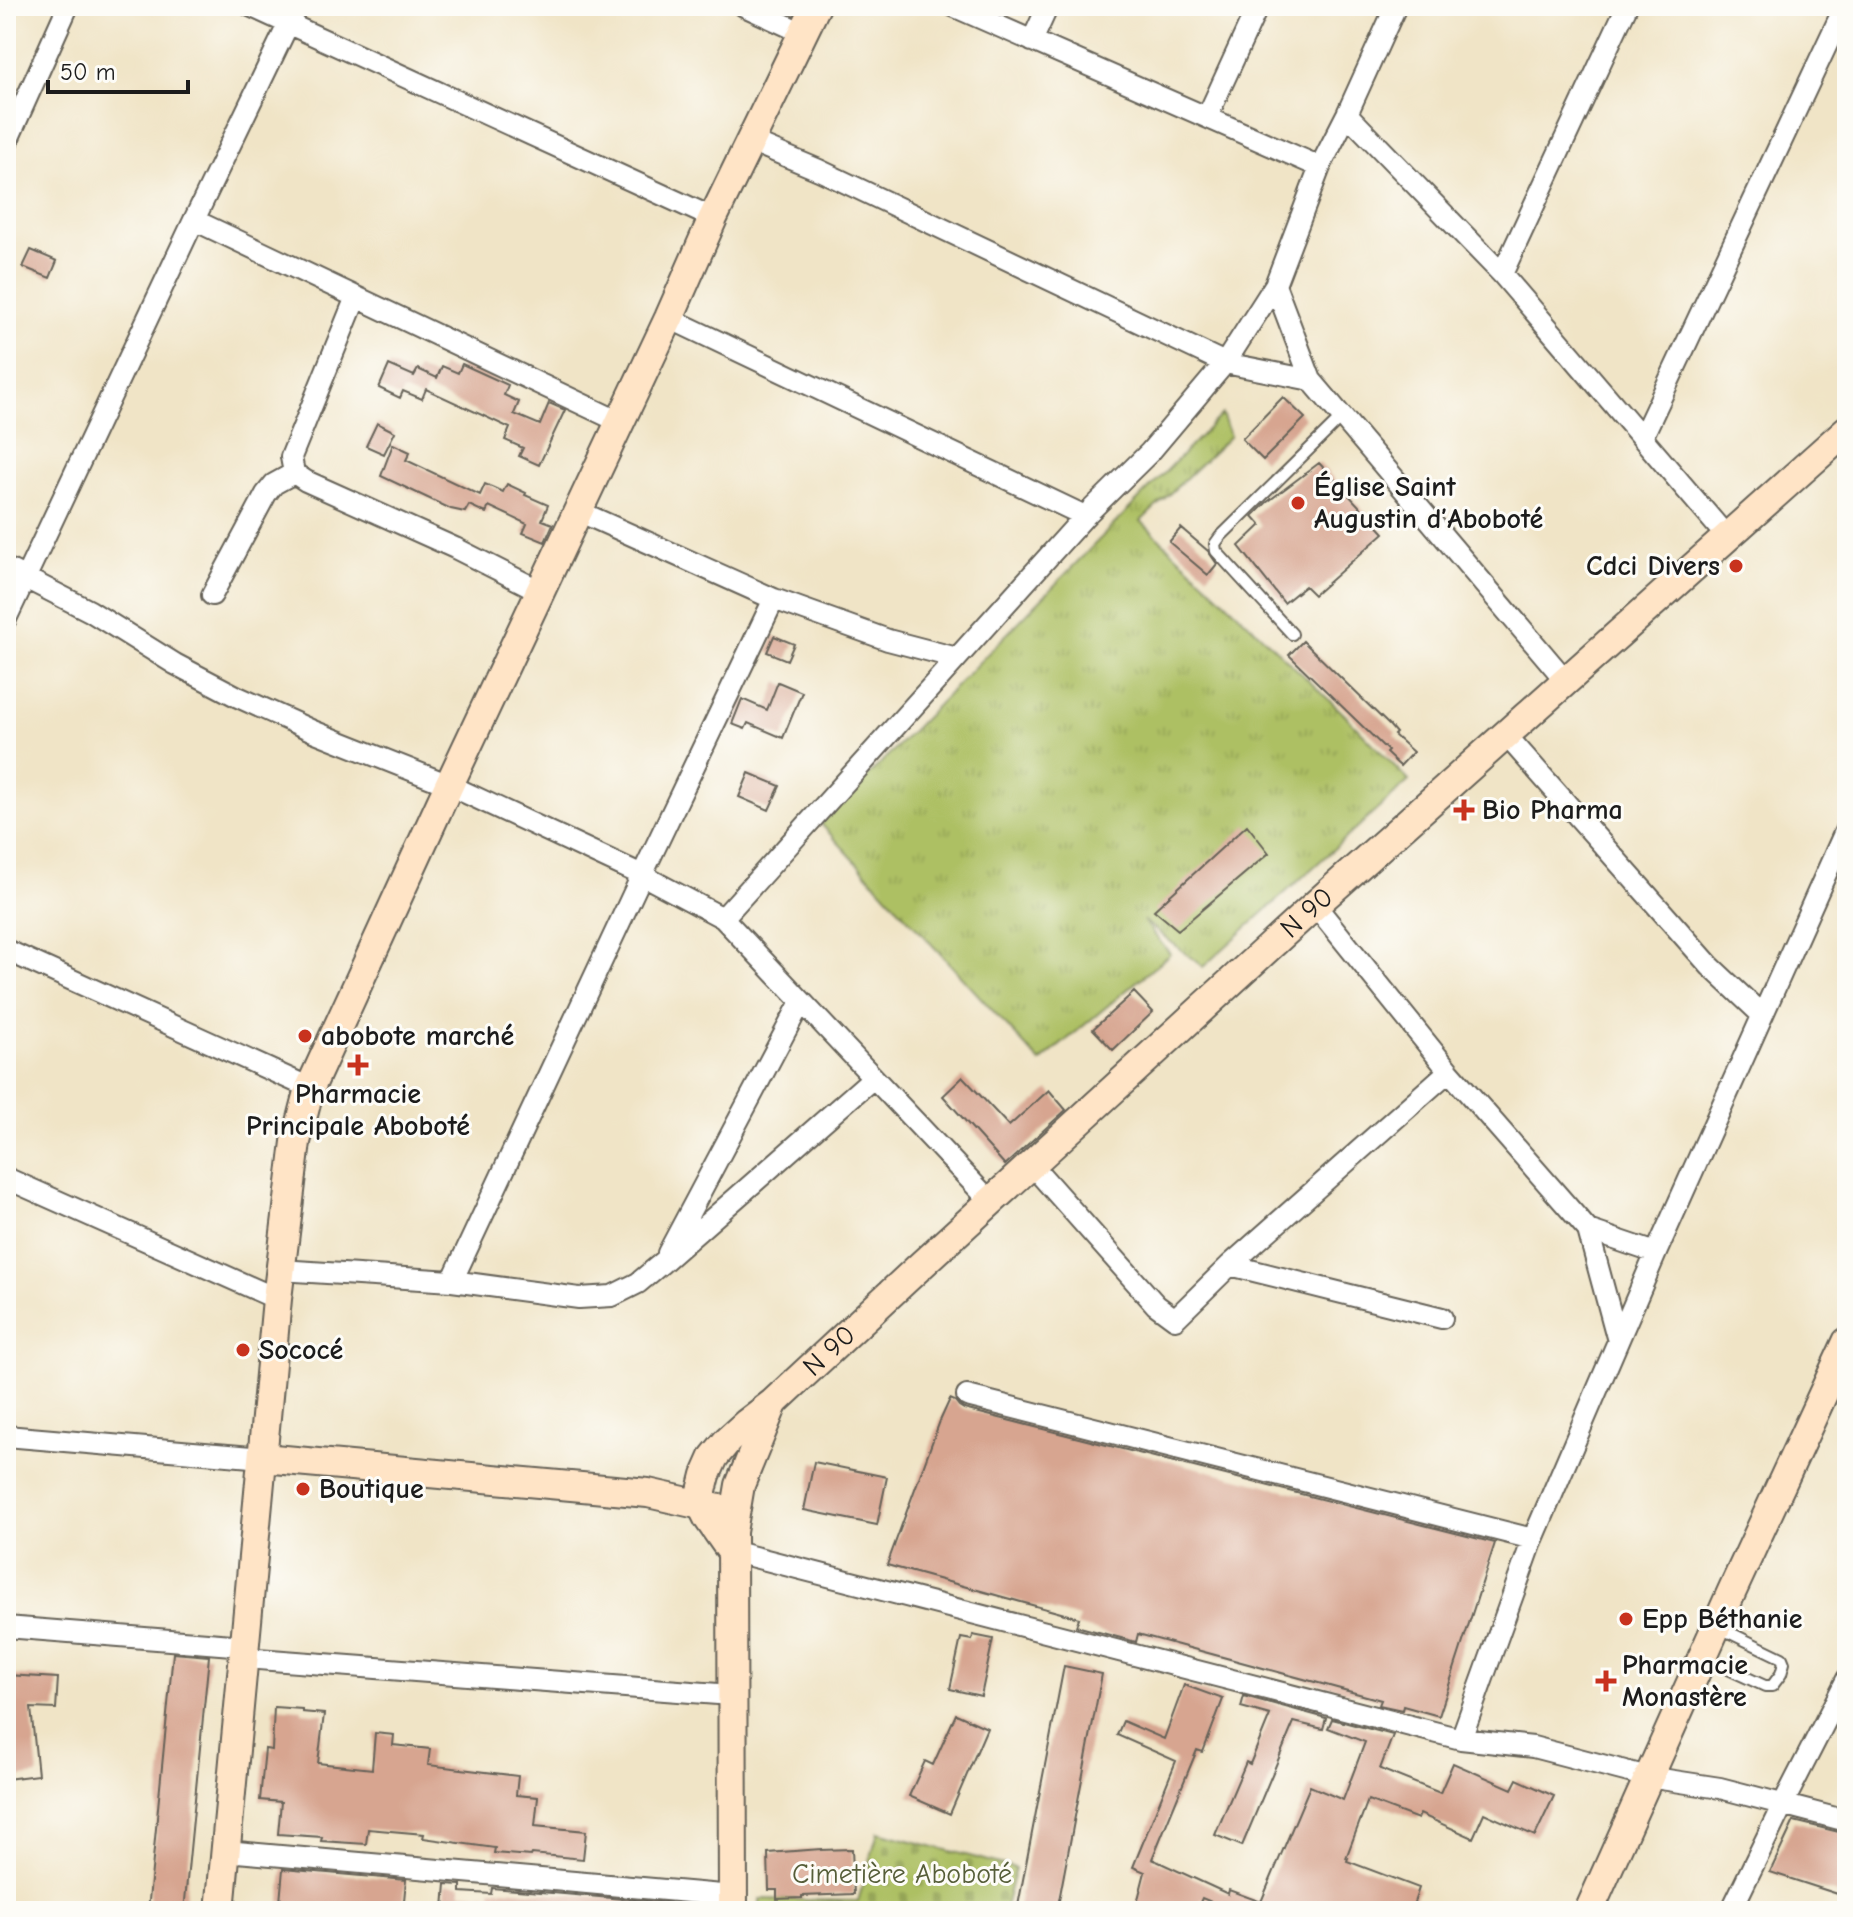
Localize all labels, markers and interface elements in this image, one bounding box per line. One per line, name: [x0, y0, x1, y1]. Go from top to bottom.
scale bar: [48, 44, 188, 94]
text: 50 m: [60, 58, 116, 86]
place label: Église Saint Augustin d’Aboboté: [1314, 470, 1543, 535]
marker: Église Saint Augustin d’Aboboté: [1289, 494, 1307, 512]
place label: Cdci Divers: [1586, 550, 1720, 582]
marker: Cdci Divers: [1727, 557, 1745, 575]
place label: Bio Pharma: [1482, 794, 1623, 826]
marker: Bio Pharma: [1453, 799, 1475, 821]
street label: N 90: [1274, 881, 1340, 945]
place label: abobote marché: [321, 1020, 515, 1052]
marker: abobote marché: [296, 1027, 314, 1045]
marker: Pharmacie Principale Aboboté: [349, 1056, 367, 1074]
place label: Pharmacie Principale Aboboté: [246, 1078, 470, 1142]
street label: N 90: [796, 1319, 862, 1383]
place label: Sococé: [259, 1334, 344, 1366]
marker: Sococé: [234, 1341, 252, 1359]
place label: Boutique: [319, 1473, 424, 1505]
marker: Boutique: [294, 1480, 312, 1498]
place label: Epp Béthanie: [1642, 1603, 1803, 1635]
marker: Epp Béthanie: [1617, 1610, 1635, 1628]
place label: Pharmacie Monastère: [1622, 1649, 1748, 1713]
marker: Pharmacie Monastère: [1597, 1672, 1615, 1690]
park label: Cimetière Aboboté: [792, 1858, 1012, 1890]

